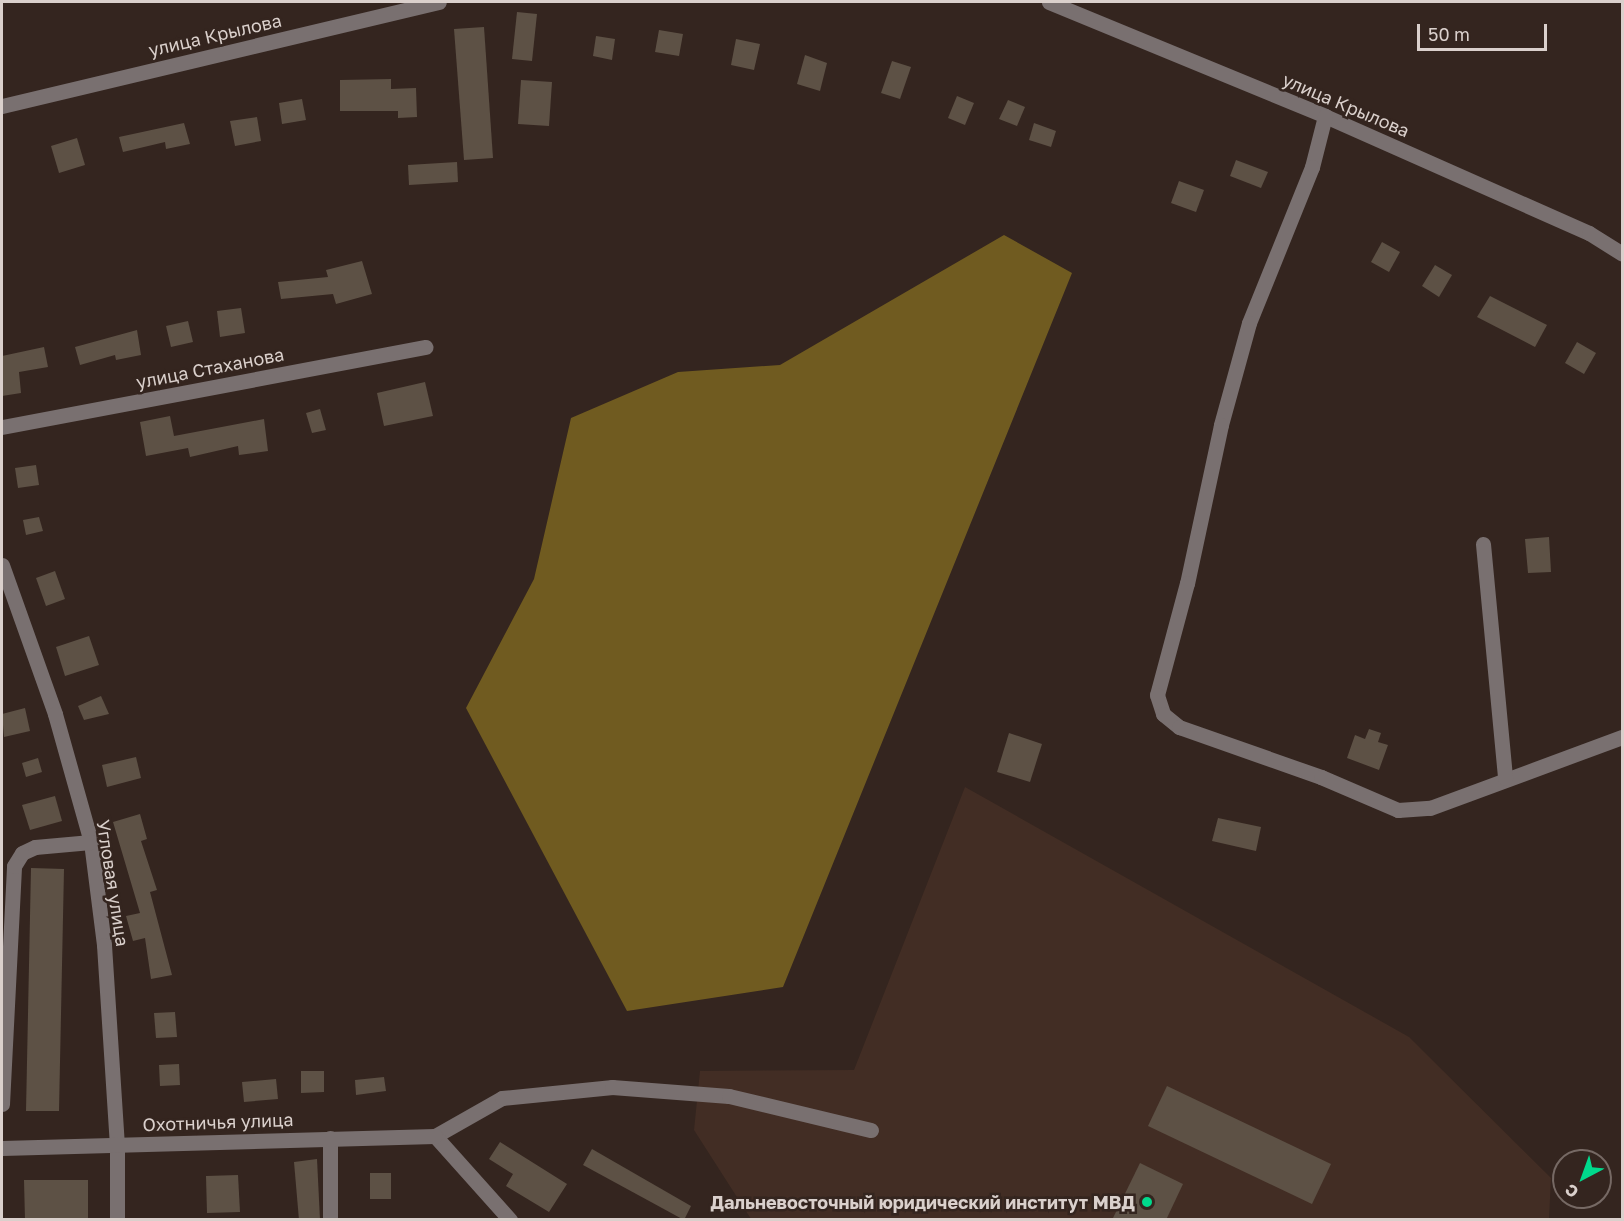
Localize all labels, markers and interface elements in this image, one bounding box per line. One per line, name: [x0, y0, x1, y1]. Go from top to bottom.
street label: улица Крылова: [146, 9, 284, 61]
scale bar: [1420, 12, 1550, 50]
text: 50 m: [1428, 23, 1470, 45]
street label: улица Крылова: [1279, 69, 1413, 141]
street label: улица Стаханова: [134, 343, 286, 393]
street label: Угловая улица: [92, 818, 134, 948]
street label: Охотничья улица: [142, 1109, 294, 1135]
north arrow: [1552, 1149, 1612, 1209]
text: С: [1561, 1180, 1582, 1202]
place label: Дальневосточный юридический институт МВД: [710, 1191, 1135, 1213]
marker: Дальневосточный юридический институт МВД: [1140, 1195, 1154, 1209]

